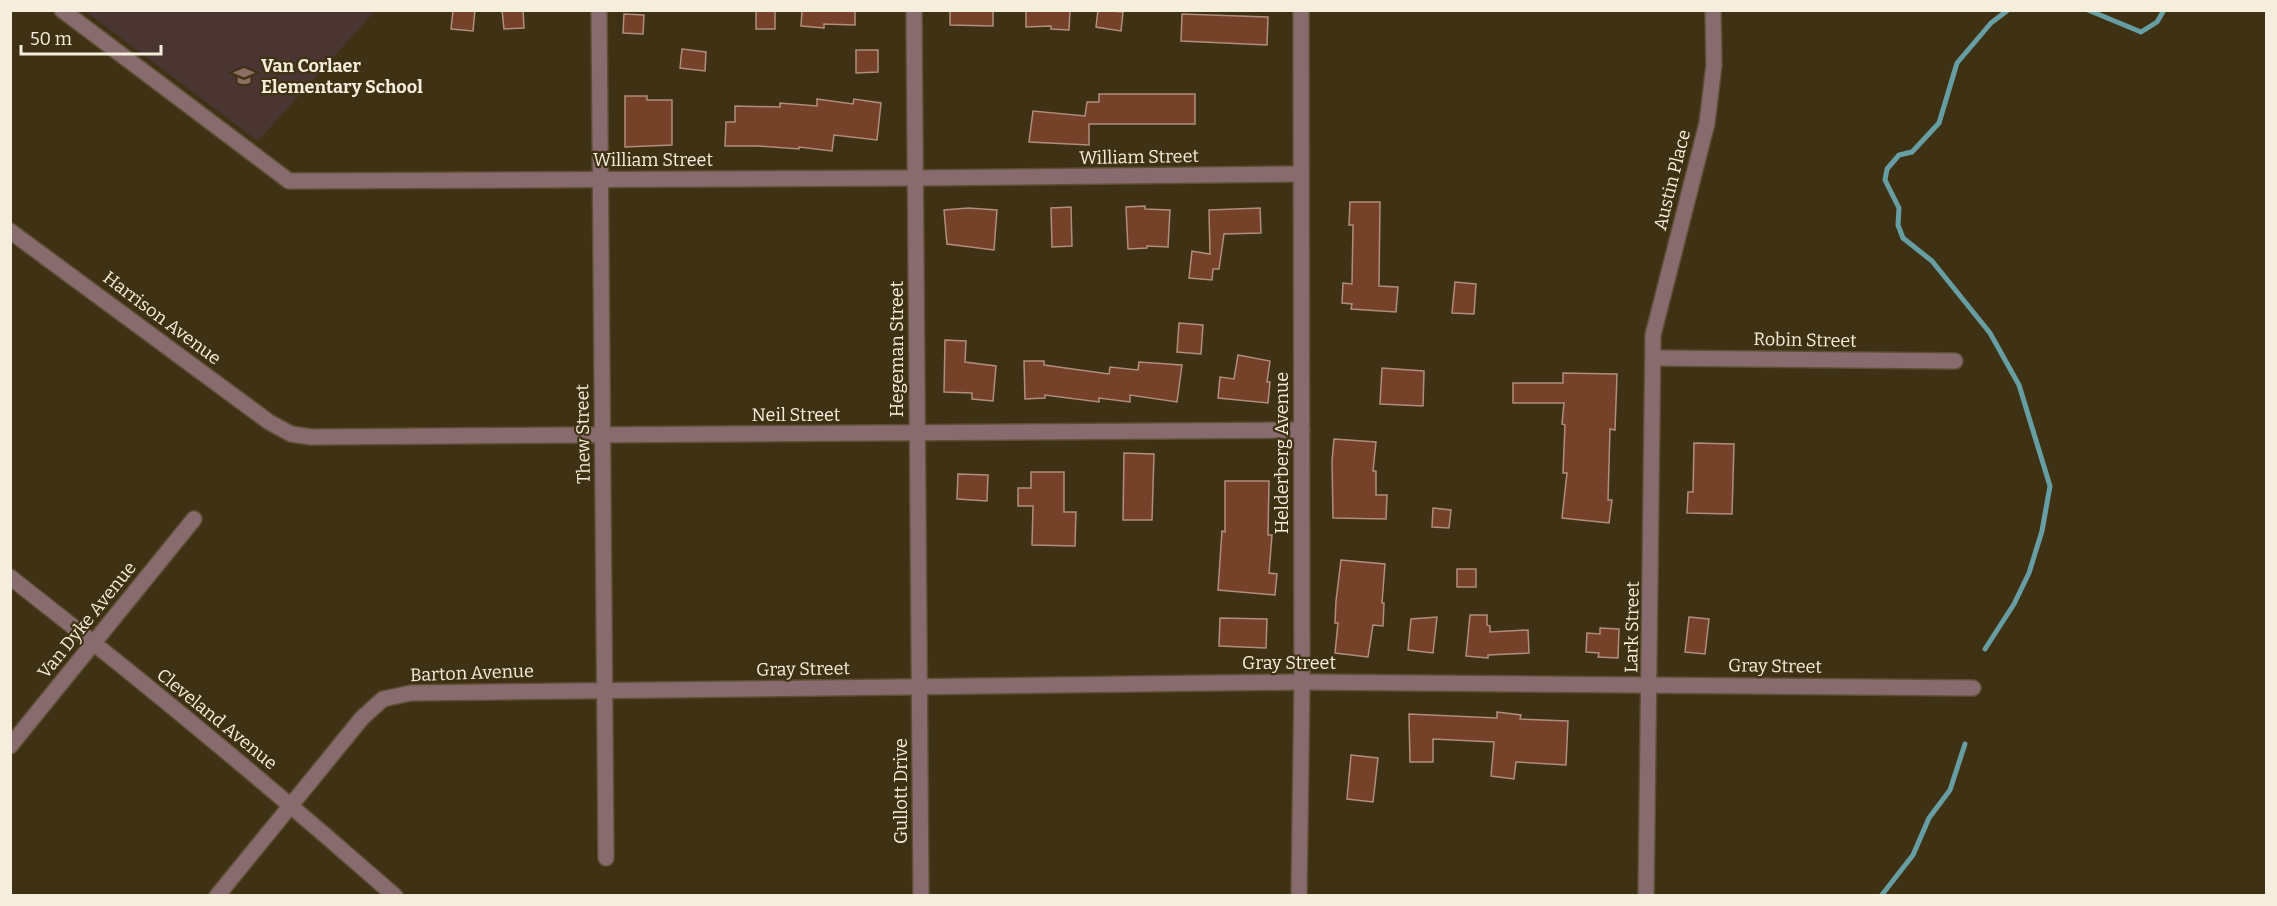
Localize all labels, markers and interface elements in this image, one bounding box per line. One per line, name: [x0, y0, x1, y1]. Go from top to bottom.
scale bar: [21, 18, 160, 56]
text: 50 m: [30, 28, 72, 50]
place label: Van Corlaer Elementary School: [261, 55, 423, 98]
school or university icon: Van Corlaer Elementary School: [232, 64, 256, 88]
street label: Austin Place: [1649, 127, 1695, 233]
street label: William Street: [1079, 145, 1200, 169]
street label: William Street: [593, 149, 713, 171]
street label: Harrison Avenue: [99, 267, 225, 369]
street label: Hegeman Street: [886, 280, 908, 417]
street label: Robin Street: [1753, 328, 1857, 352]
street label: Helderberg Avenue: [1271, 372, 1293, 534]
street label: Thew Street: [571, 383, 595, 484]
street label: Neil Street: [752, 404, 841, 426]
street label: Van Dyke Avenue: [33, 557, 141, 683]
street label: Lark Street: [1620, 580, 1644, 673]
street label: Gray Street: [1242, 652, 1336, 674]
street label: Gray Street: [1728, 654, 1823, 678]
street label: Gray Street: [756, 657, 851, 681]
street label: Barton Avenue: [410, 660, 534, 686]
street label: Cleveland Avenue: [152, 664, 282, 774]
street label: Gullott Drive: [890, 738, 912, 844]

